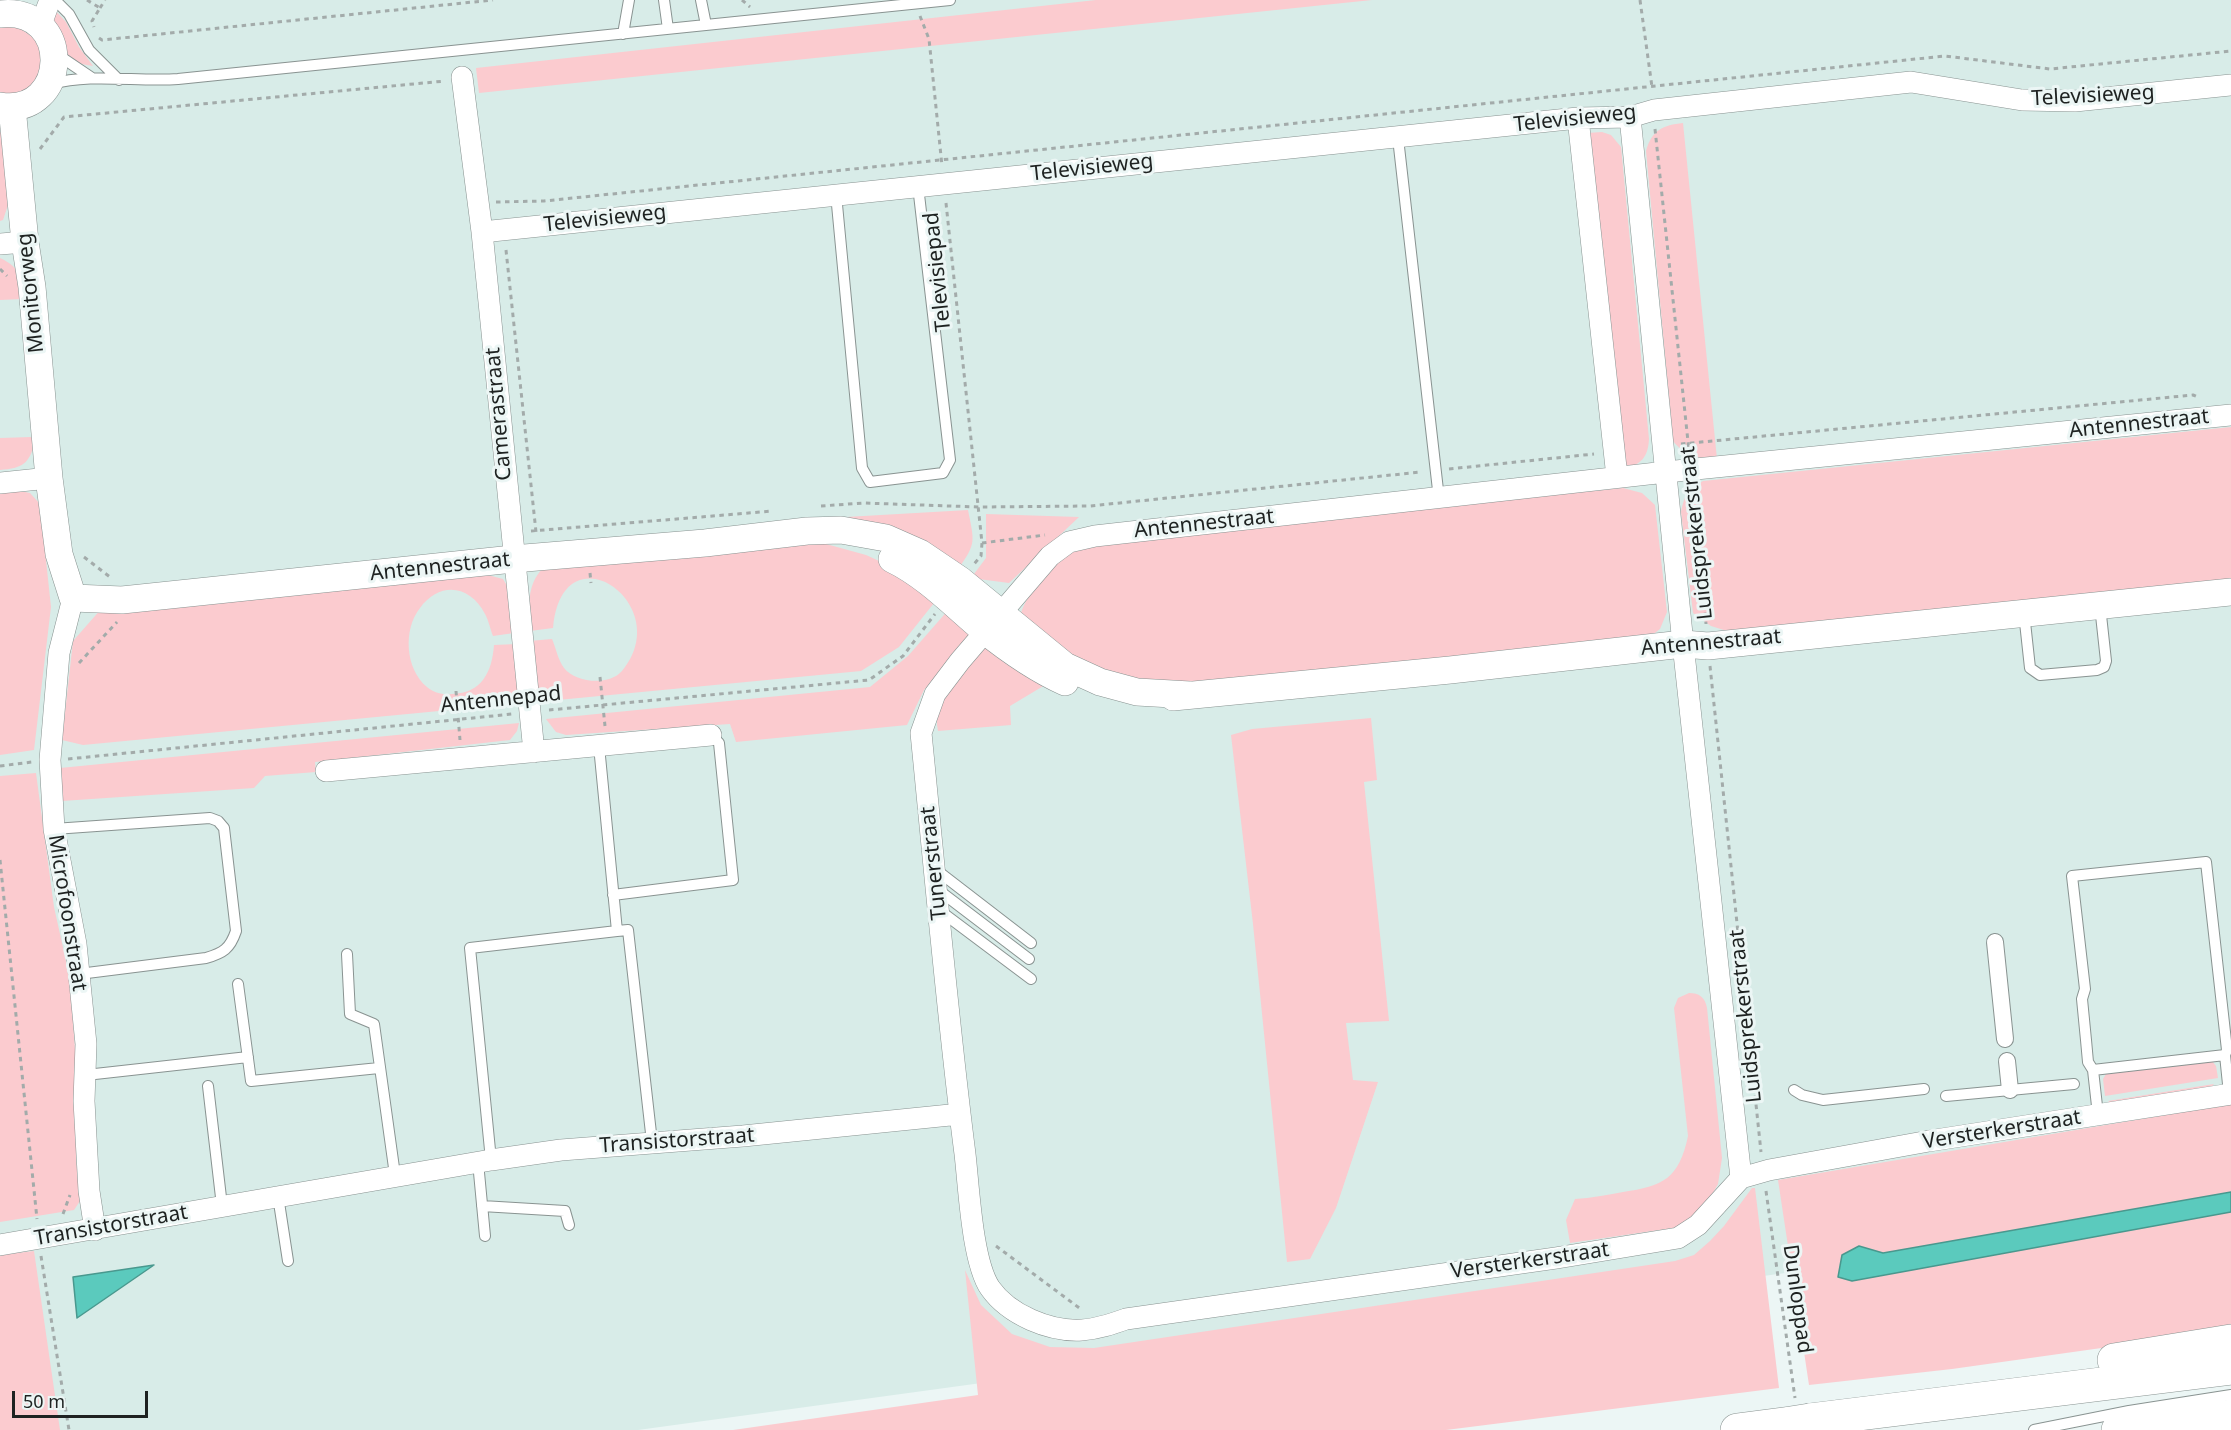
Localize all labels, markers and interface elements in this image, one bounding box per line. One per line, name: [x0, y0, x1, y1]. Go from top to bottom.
street label: Televisieweg: [2031, 80, 2155, 112]
street label: Televisieweg: [1512, 100, 1638, 138]
street label: Televisieweg: [1029, 149, 1155, 187]
street label: Televisieweg: [542, 200, 668, 238]
street label: Televisiepad: [919, 211, 957, 333]
street label: Monitorweg: [12, 232, 50, 354]
street label: Camerastraat: [481, 346, 517, 482]
street label: Antennestraat: [2068, 404, 2210, 444]
street label: Luidsprekerstraat: [1675, 445, 1719, 621]
street label: Antennestraat: [1133, 504, 1275, 544]
street label: Antennestraat: [369, 547, 511, 587]
street label: Antennestraat: [1640, 624, 1782, 662]
street label: Antennepad: [439, 681, 563, 719]
street label: Tunerstraat: [916, 805, 952, 921]
street label: Microfoonstraat: [42, 833, 92, 993]
street label: Luidsprekerstraat: [1724, 928, 1768, 1104]
street label: Versterkerstraat: [1921, 1105, 2083, 1155]
street label: Transistorstraat: [599, 1123, 755, 1159]
street label: Transistorstraat: [32, 1200, 190, 1252]
street label: Versterkerstraat: [1449, 1237, 1611, 1285]
street label: Dunloppad: [1777, 1243, 1817, 1355]
scale bar: [15, 1379, 152, 1417]
text: 50 m: [23, 1389, 65, 1413]

